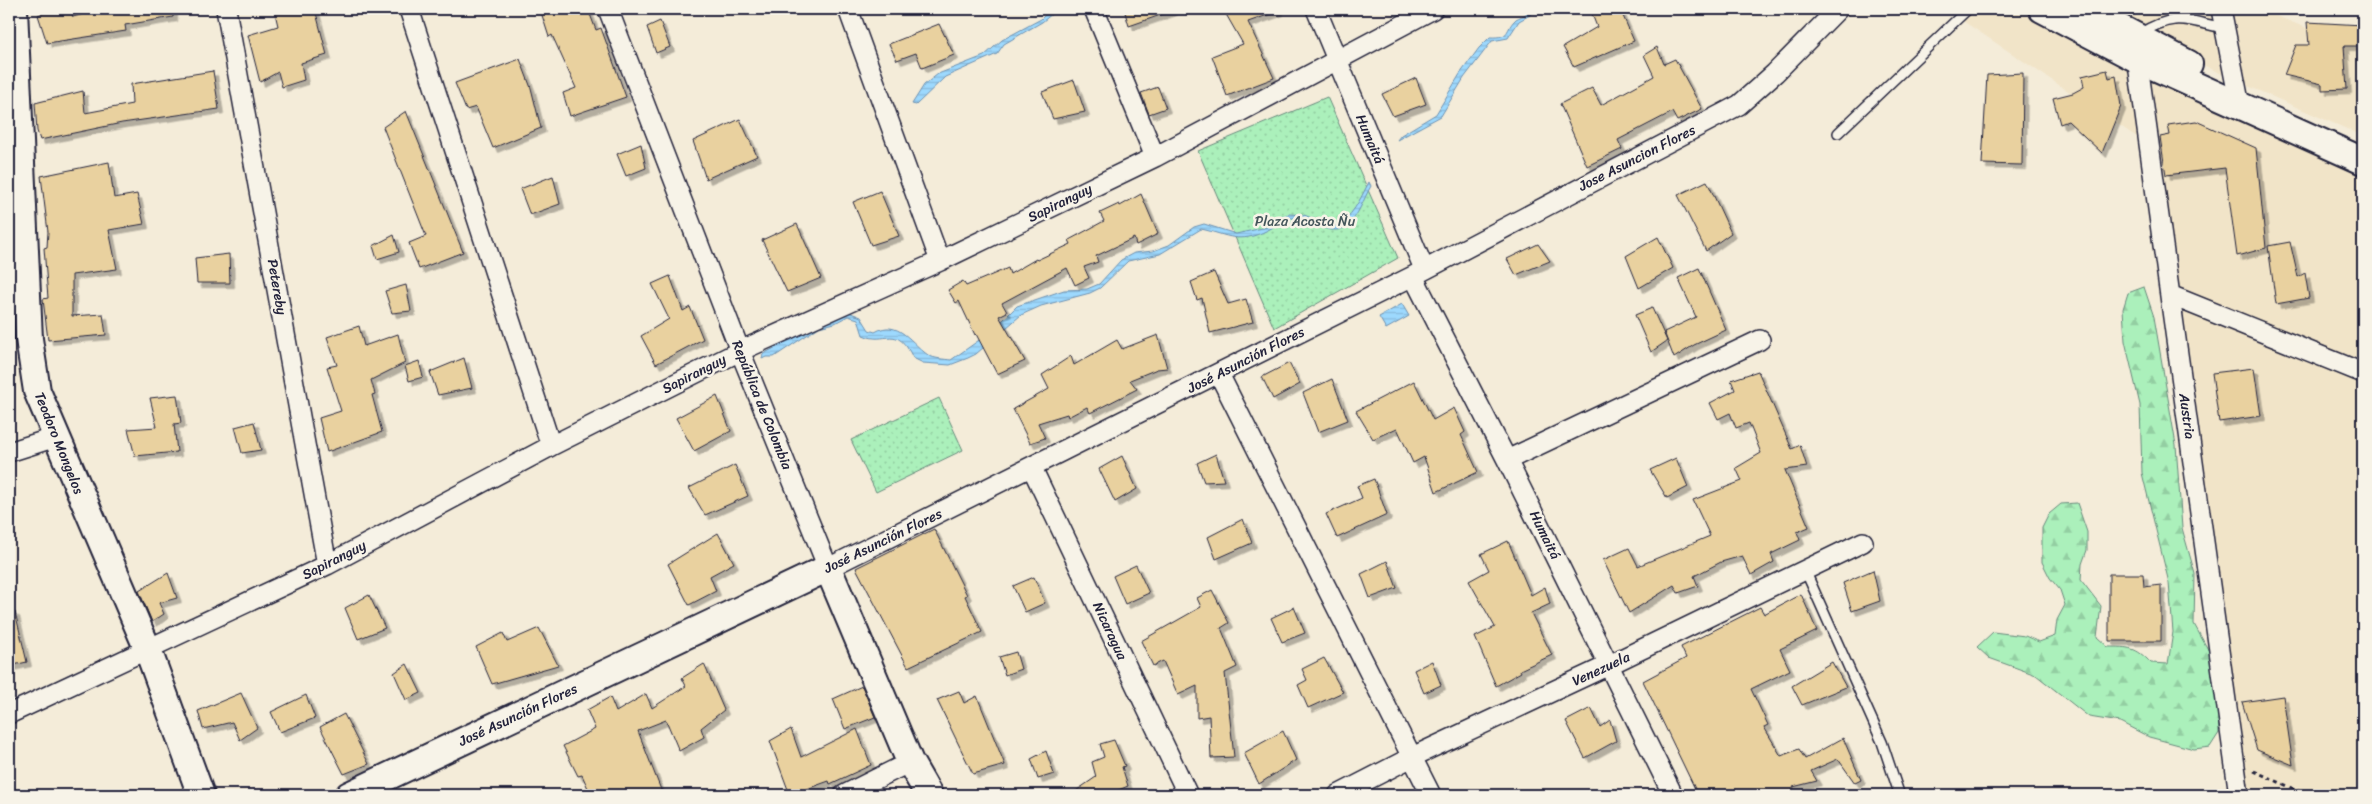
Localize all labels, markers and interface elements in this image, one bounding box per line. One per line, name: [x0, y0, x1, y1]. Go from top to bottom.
street label: Humaitá: [1348, 110, 1392, 168]
street label: Jose Asuncion Flores: [1573, 117, 1701, 199]
street label: Sapiranguy: [1023, 176, 1097, 229]
park label: Plaza Acosta Ñu: [1255, 209, 1356, 234]
street label: Petereby: [260, 257, 294, 318]
street label: José Asunción Flores: [1182, 319, 1310, 401]
street label: República de Colombia: [725, 336, 800, 474]
street label: Sapiranguy: [657, 347, 731, 401]
street label: Teodoro Mongelos: [27, 388, 91, 498]
street label: Austria: [2171, 391, 2203, 440]
street label: José Asunción Flores: [819, 501, 947, 581]
street label: Humaitá: [1522, 506, 1568, 564]
street label: Sapiranguy: [297, 533, 371, 587]
street label: Nicaragua: [1086, 598, 1135, 665]
street label: Venezuela: [1568, 644, 1635, 693]
street label: José Asunción Flores: [453, 676, 582, 754]

